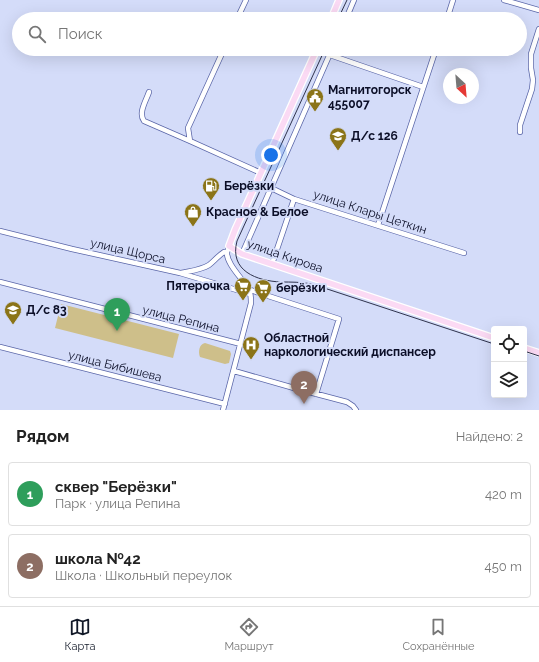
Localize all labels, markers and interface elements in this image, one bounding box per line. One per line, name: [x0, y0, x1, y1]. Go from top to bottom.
search box: [12, 12, 527, 56]
icon: search: [26, 23, 48, 45]
text: Поиск: [58, 25, 103, 43]
north arrow: [443, 68, 479, 104]
place label: Магнитогорск 455007: [328, 83, 412, 111]
public building icon: Магнитогорск 455007: [305, 87, 325, 112]
school or university icon: Д/с 126: [328, 126, 348, 151]
place label: Д/с 126: [351, 129, 398, 143]
your location: [261, 145, 281, 165]
fuel station icon: Берёзки: [201, 176, 221, 201]
place label: Берёзки: [224, 179, 274, 193]
street label: улица Клары Цеткин: [311, 187, 429, 237]
shop icon: Красное & Белое: [183, 202, 203, 227]
place label: Красное & Белое: [206, 205, 308, 219]
street label: улица Щорса: [89, 236, 167, 266]
street label: улица Кирова: [245, 236, 325, 276]
supermarket icon: Пятерочка: [233, 276, 253, 301]
supermarket icon: берёзки: [253, 278, 273, 303]
place label: Пятерочка: [166, 279, 230, 293]
place label: берёзки: [276, 281, 326, 295]
pin: 1: [104, 298, 130, 331]
school or university icon: Д/с 83: [3, 300, 23, 325]
place label: Д/с 83: [26, 303, 67, 317]
street label: улица Репина: [141, 303, 221, 335]
map controls: [491, 326, 527, 398]
button: locate: [491, 326, 527, 362]
place label: Областной наркологический диспансер: [264, 331, 436, 359]
hospital icon: Областной наркологический диспансер: [241, 335, 261, 360]
street label: улица Бибишева: [67, 348, 163, 384]
button: layers: [491, 362, 527, 398]
pin: 2: [291, 371, 317, 404]
text: Рядом: [16, 426, 69, 446]
text: Найдено: 2: [456, 429, 523, 444]
text: сквер "Берёзки": [55, 478, 177, 496]
text: 1: [27, 487, 33, 502]
text: 420 m: [485, 487, 522, 502]
text: Парк · улица Репина: [55, 496, 180, 511]
text: школа №42: [55, 550, 141, 568]
text: 2: [26, 559, 34, 574]
text: 450 m: [485, 559, 522, 574]
text: Школа · Школьный переулок: [55, 568, 232, 583]
tab: Карта: [65, 616, 95, 653]
tab: Маршрут: [224, 616, 273, 653]
tab: Сохранённые: [402, 616, 474, 653]

